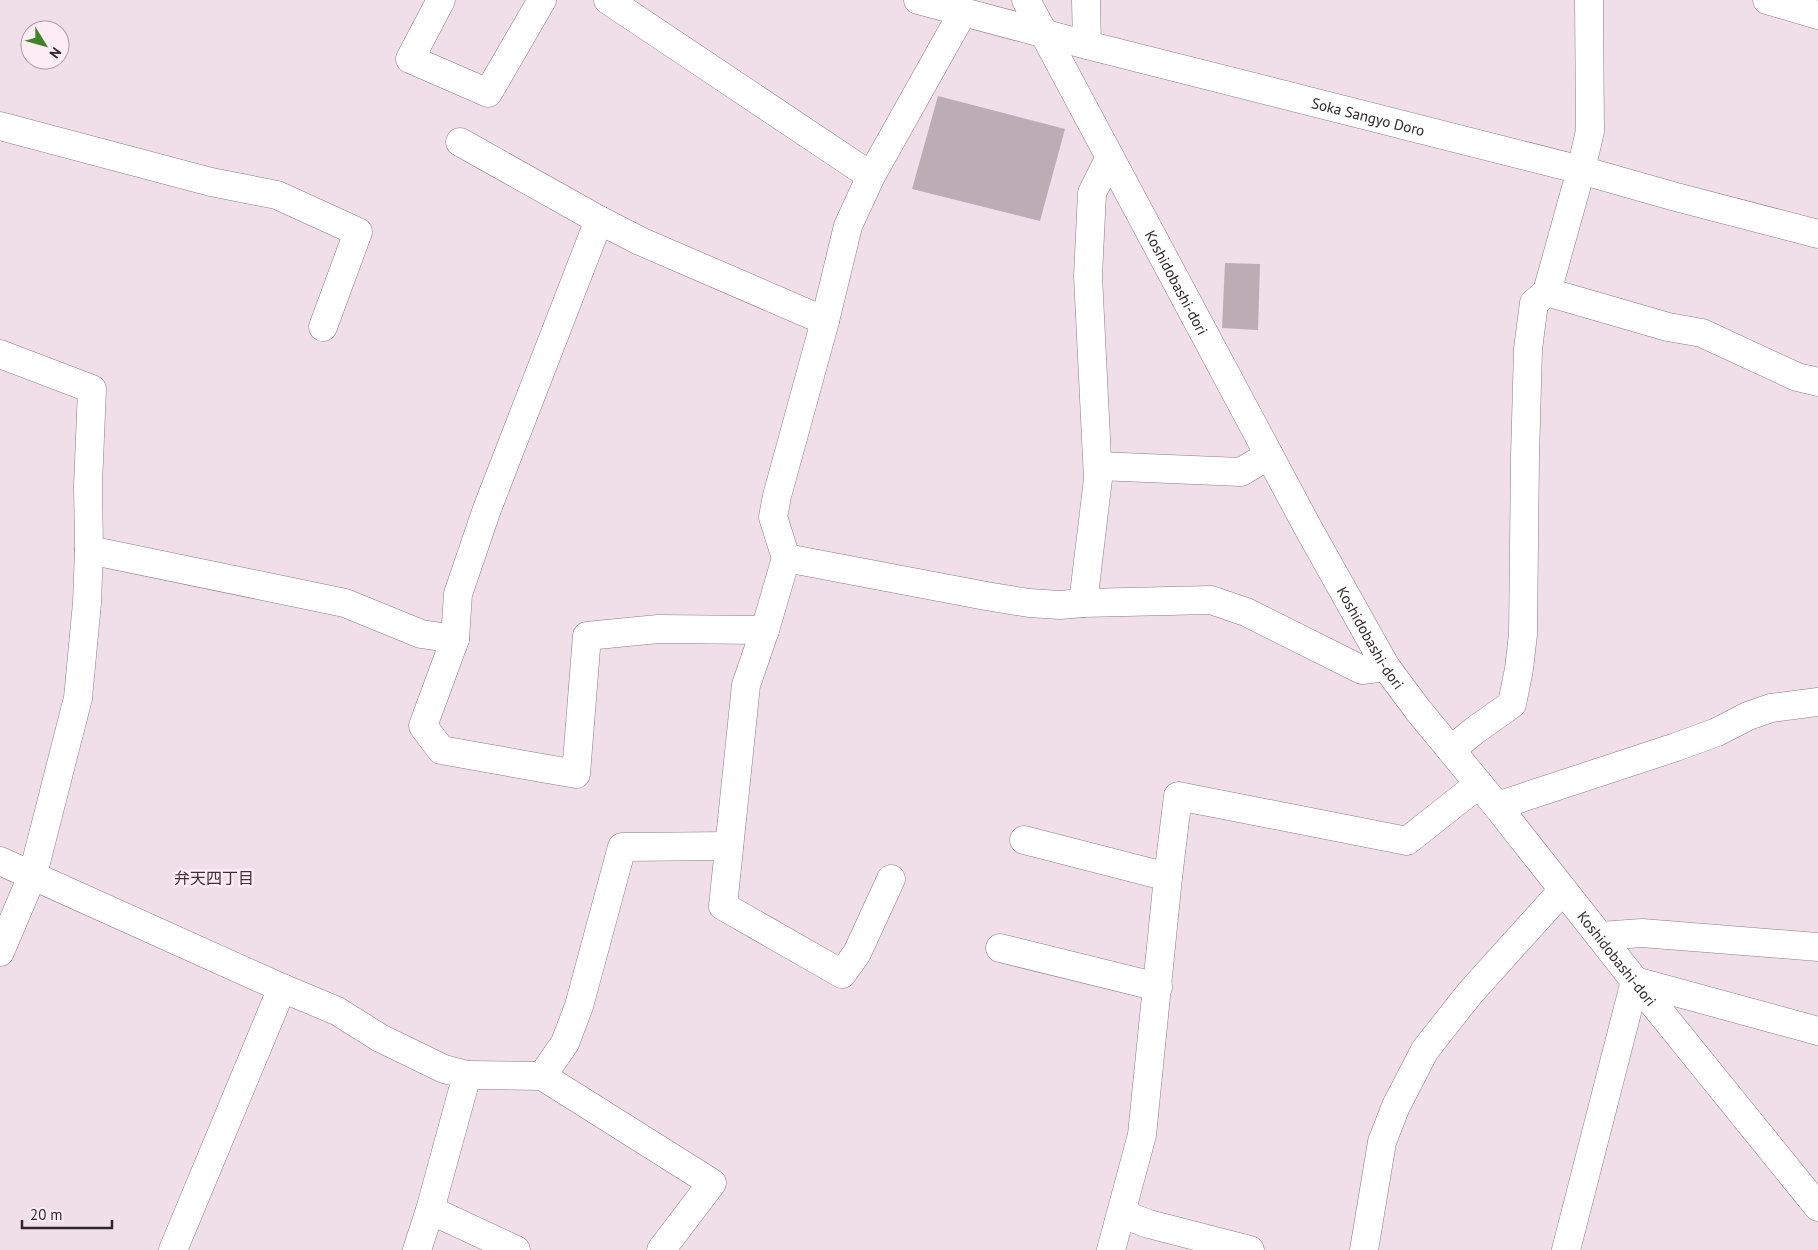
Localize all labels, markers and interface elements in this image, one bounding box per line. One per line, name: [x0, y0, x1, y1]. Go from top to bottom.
north arrow: [20, 20, 70, 70]
text: N: [45, 44, 65, 62]
street label: Soka Sangyo Doro: [1310, 93, 1427, 140]
street label: Koshidobashi-dori: [1141, 227, 1212, 338]
street label: Koshidobashi-dori: [1333, 583, 1409, 693]
district label: 弁天四丁目: [174, 868, 254, 888]
street label: Koshidobashi-dori: [1574, 907, 1661, 1010]
scale bar: [22, 1198, 112, 1230]
text: 20 m: [30, 1205, 63, 1224]

